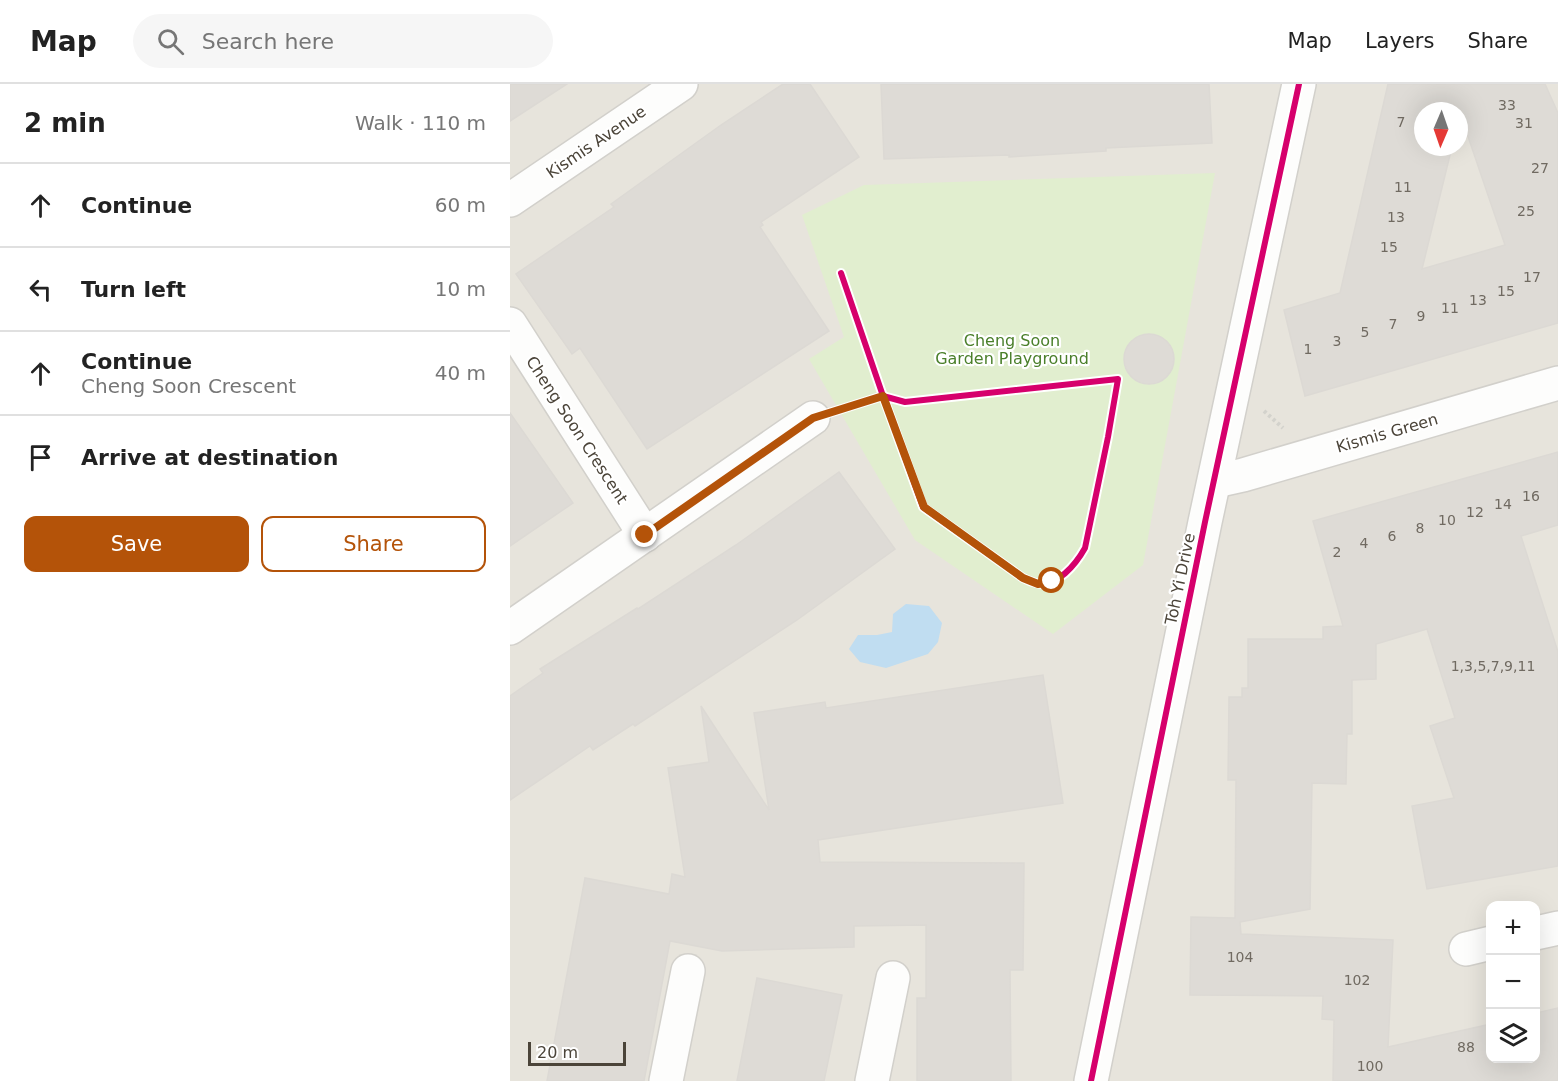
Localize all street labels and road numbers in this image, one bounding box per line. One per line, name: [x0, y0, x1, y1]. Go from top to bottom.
street label: Kismis Avenue: [543, 102, 649, 182]
street label: Cheng Soon Crescent: [522, 353, 632, 507]
street label: Kismis Green: [1334, 409, 1440, 457]
street label: Toh Yi Drive: [1161, 531, 1199, 628]

